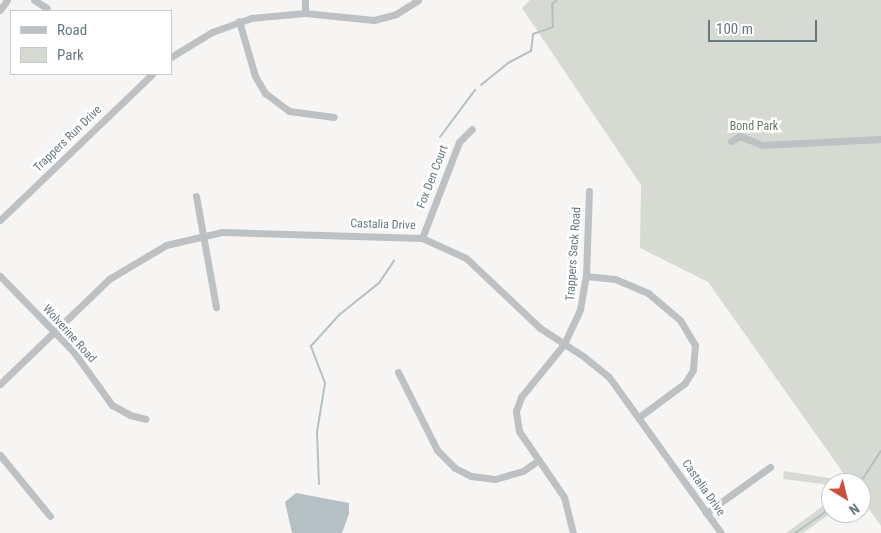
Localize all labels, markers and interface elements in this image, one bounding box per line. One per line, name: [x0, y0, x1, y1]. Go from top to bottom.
legend: [10, 10, 172, 75]
scale bar: [711, 10, 820, 42]
text: 100 m: [716, 20, 753, 38]
text: Road: [57, 21, 87, 39]
text: Park: [57, 46, 84, 64]
street label: Trappers Run Drive: [31, 103, 105, 175]
park label: Bond Park: [730, 120, 778, 134]
street label: Fox Den Court: [414, 143, 452, 211]
street label: Trappers Sack Road: [564, 207, 584, 301]
street label: Castalia Drive: [350, 217, 416, 233]
street label: Wolverine Road: [39, 302, 99, 366]
street label: Castalia Drive: [678, 457, 728, 519]
north arrow: [821, 473, 871, 523]
text: N: [846, 500, 862, 518]

